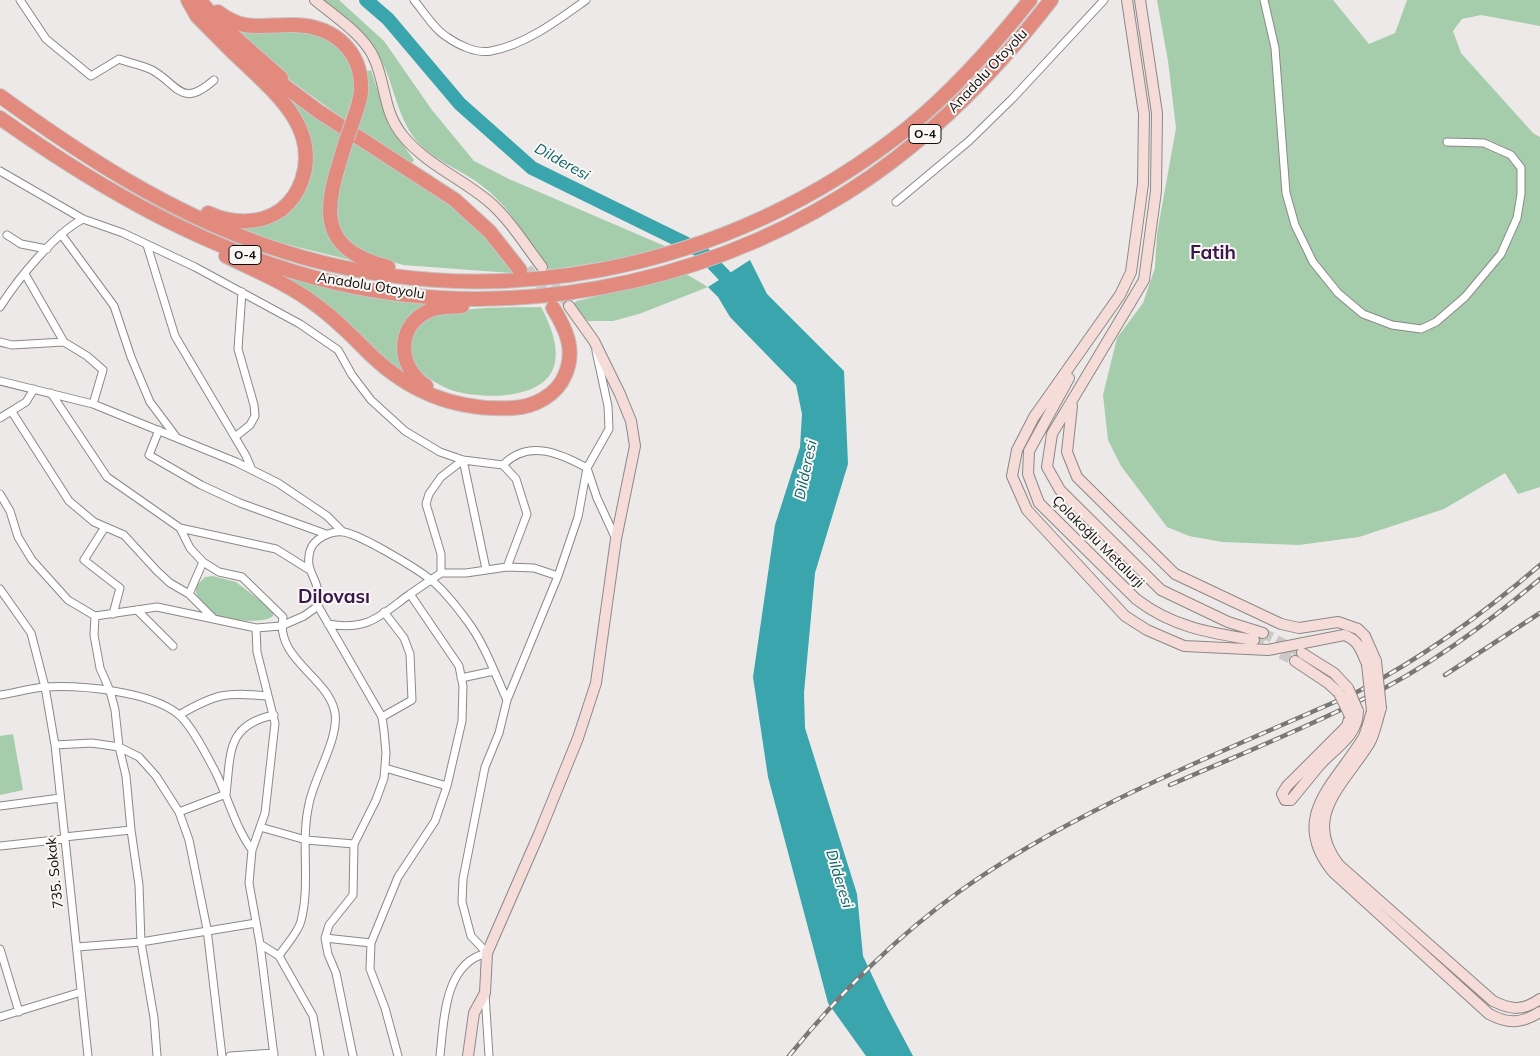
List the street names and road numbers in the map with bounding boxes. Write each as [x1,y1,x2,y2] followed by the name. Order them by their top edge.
[945,26,1031,116] street label: Anadolu Otoyolu
[909,125,941,144] road number: O-4
[229,246,261,264] road number: O-4
[316,269,426,303] street label: Anadolu Otoyolu
[1048,492,1148,592] street label: Çolakoğlu Metalurji
[43,837,67,909] street label: 735. Sokak

